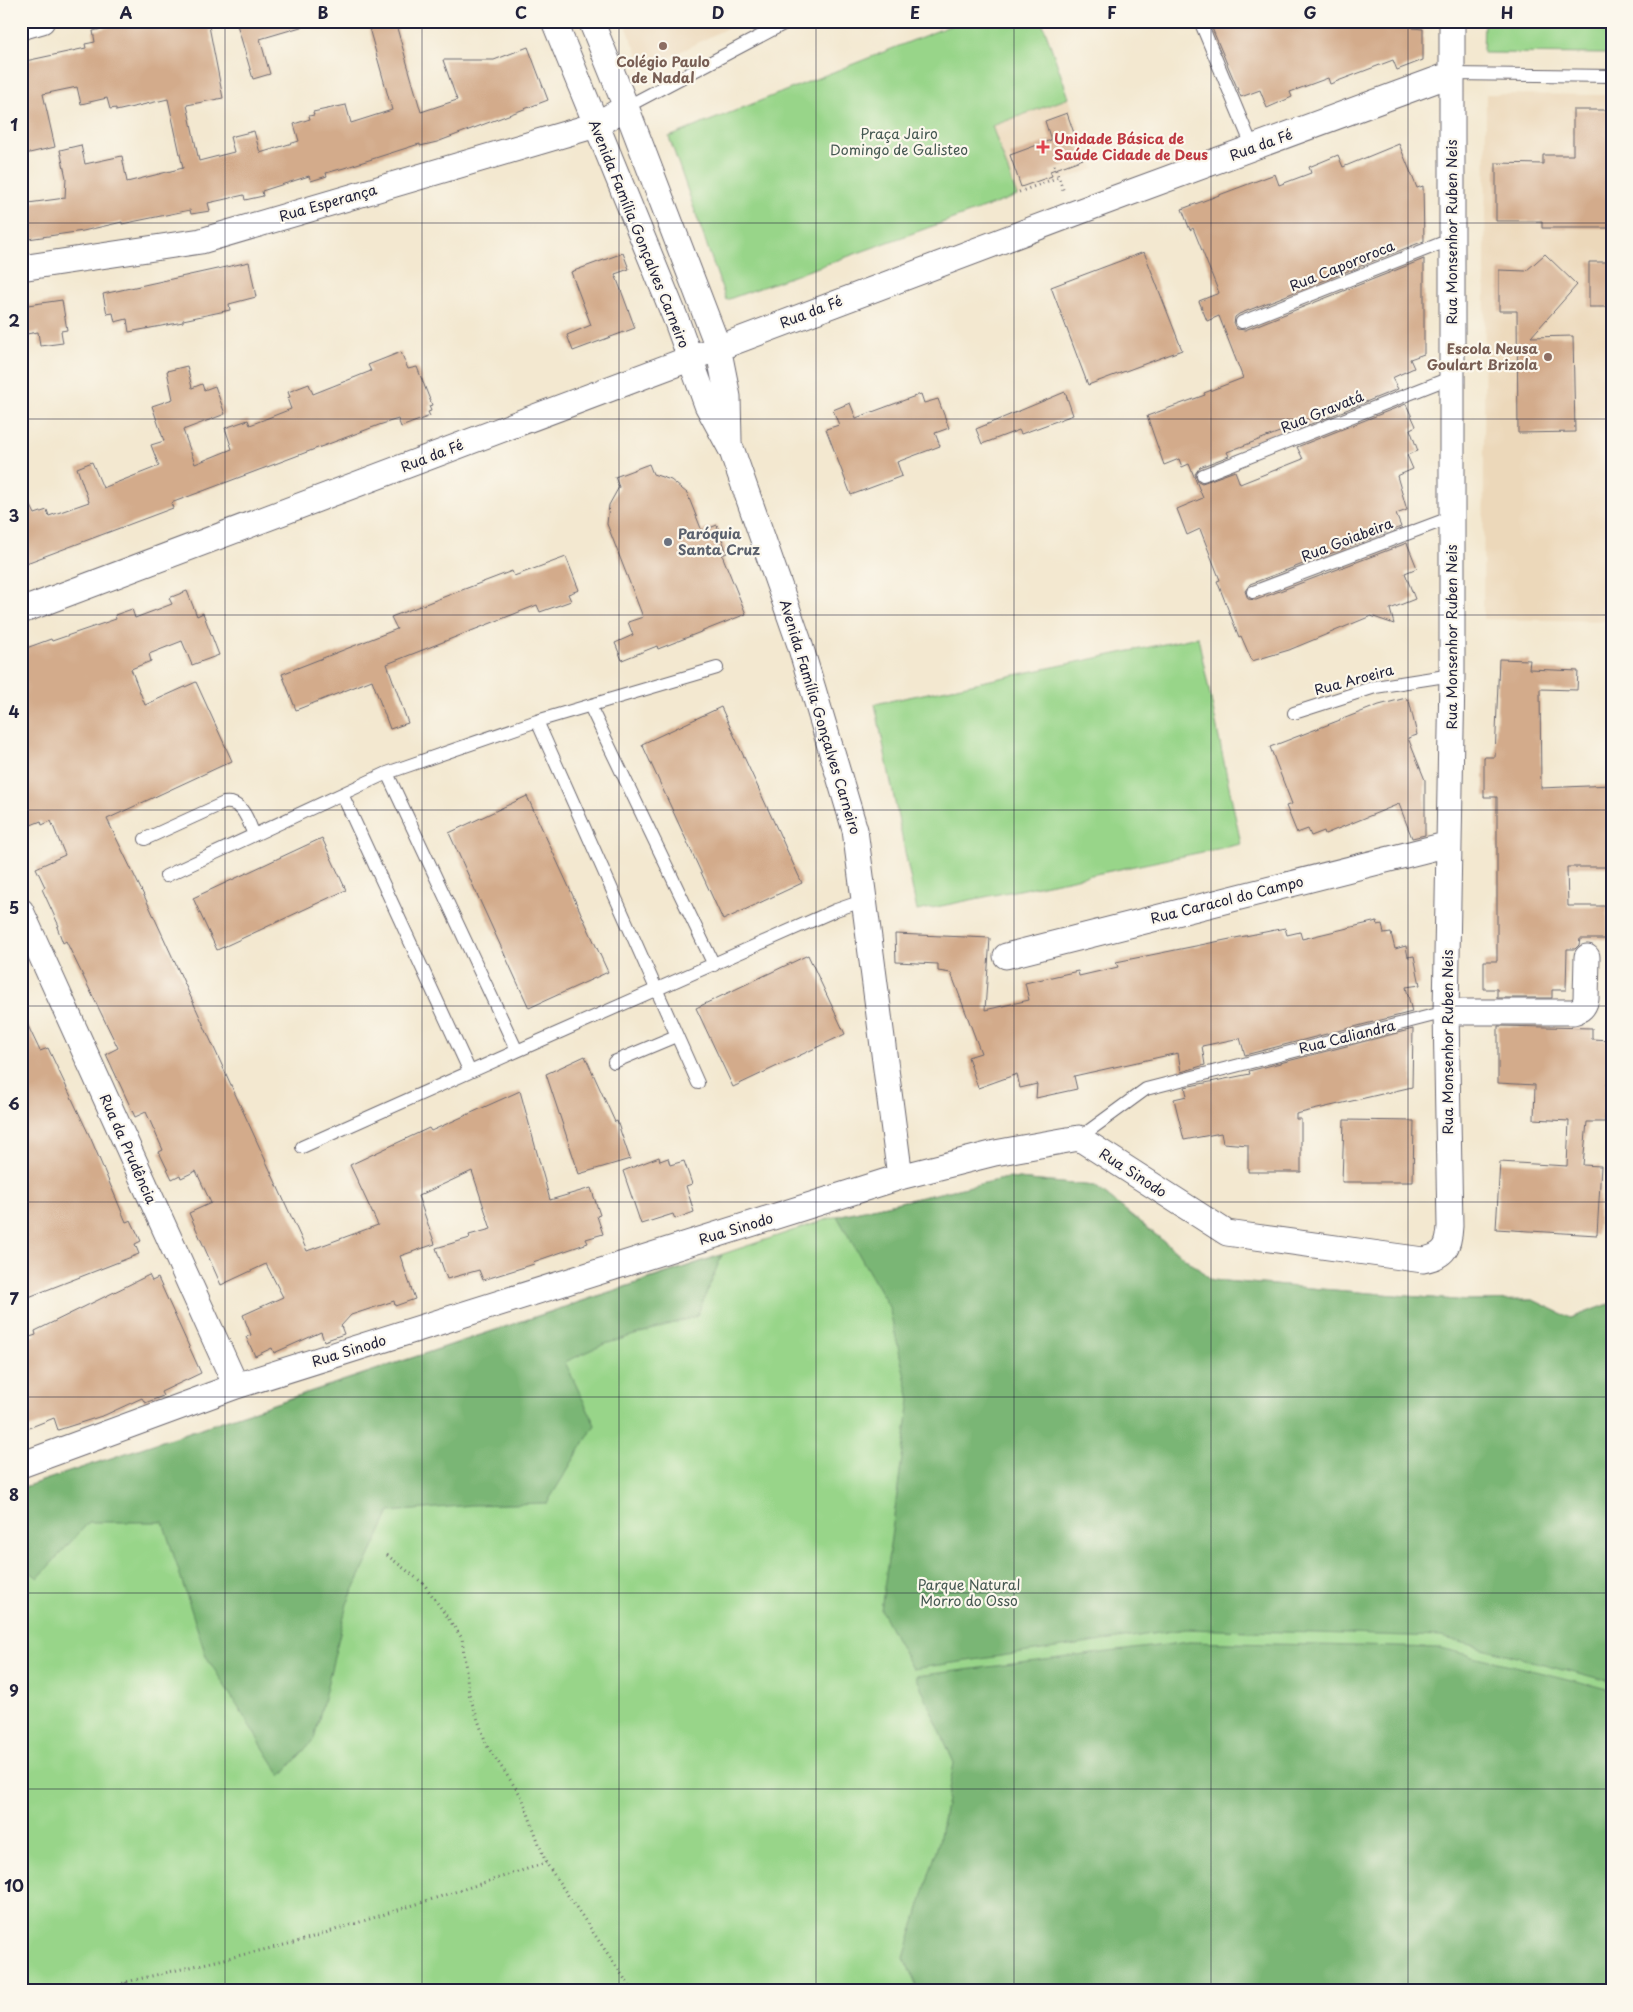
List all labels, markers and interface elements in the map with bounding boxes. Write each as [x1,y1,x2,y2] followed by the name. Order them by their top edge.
[120,0,133,24] text: A
[318,0,329,24] text: B
[515,0,527,24] text: C
[712,0,724,24] text: D
[910,0,920,24] text: E
[1107,0,1117,24] text: F
[1303,0,1317,24] text: G
[1501,0,1513,24] text: H
[657,40,669,52] marker: Colégio Paulo de Nadal
[616,51,710,88] place label: Colégio Paulo de Nadal
[10,112,18,136] text: 1
[584,116,695,351] street label: Avenida Família Gonçalves Carneiro
[830,123,968,160] park label: Praça Jairo Domingo de Galisteo
[1226,123,1295,166] street label: Rua da Fé
[1054,128,1208,165] place label: Unidade Básica de Saúde Cidade de Deus
[1441,139,1462,325] street label: Rua Monsenhor Ruben Neis
[1036,140,1050,154] marker: Unidade Básica de Saúde Cidade de Deus
[276,179,379,227] street label: Rua Esperança
[1286,235,1398,296] street label: Rua Capororoca
[776,290,845,333] street label: Rua da Fé
[8,308,20,332] text: 2
[1427,338,1539,375] place label: Escola Neusa Goulart Brizola
[1542,351,1554,363] marker: Escola Neusa Goulart Brizola
[1277,385,1367,438] street label: Rua Gravatá
[397,434,466,477] street label: Rua da Fé
[9,503,19,527] text: 3
[1298,512,1396,567] street label: Rua Goiabeira
[678,523,760,560] place label: Paróquia Santa Cruz
[662,536,674,548] marker: Paróquia Santa Cruz
[1441,544,1462,730] street label: Rua Monsenhor Ruben Neis
[775,597,866,837] street label: Avenida Família Gonçalves Carneiro
[1312,659,1396,700] street label: Rua Aroeira
[9,699,20,723] text: 4
[1148,870,1306,929] street label: Rua Caracol do Campo
[9,895,19,919] text: 5
[1437,949,1458,1135] street label: Rua Monsenhor Ruben Neis
[1296,1014,1398,1059] street label: Rua Caliandra
[95,1090,162,1208] street label: Rua da Prudência
[8,1091,20,1115] text: 6
[1095,1143,1171,1202] street label: Rua Sinodo
[696,1207,776,1250] street label: Rua Sinodo
[9,1286,19,1310] text: 7
[309,1329,389,1372] street label: Rua Sinodo
[9,1482,19,1506] text: 8
[918,1574,1020,1611] park label: Parque Natural Morro do Osso
[9,1678,19,1702] text: 9
[4,1873,24,1897] text: 10

